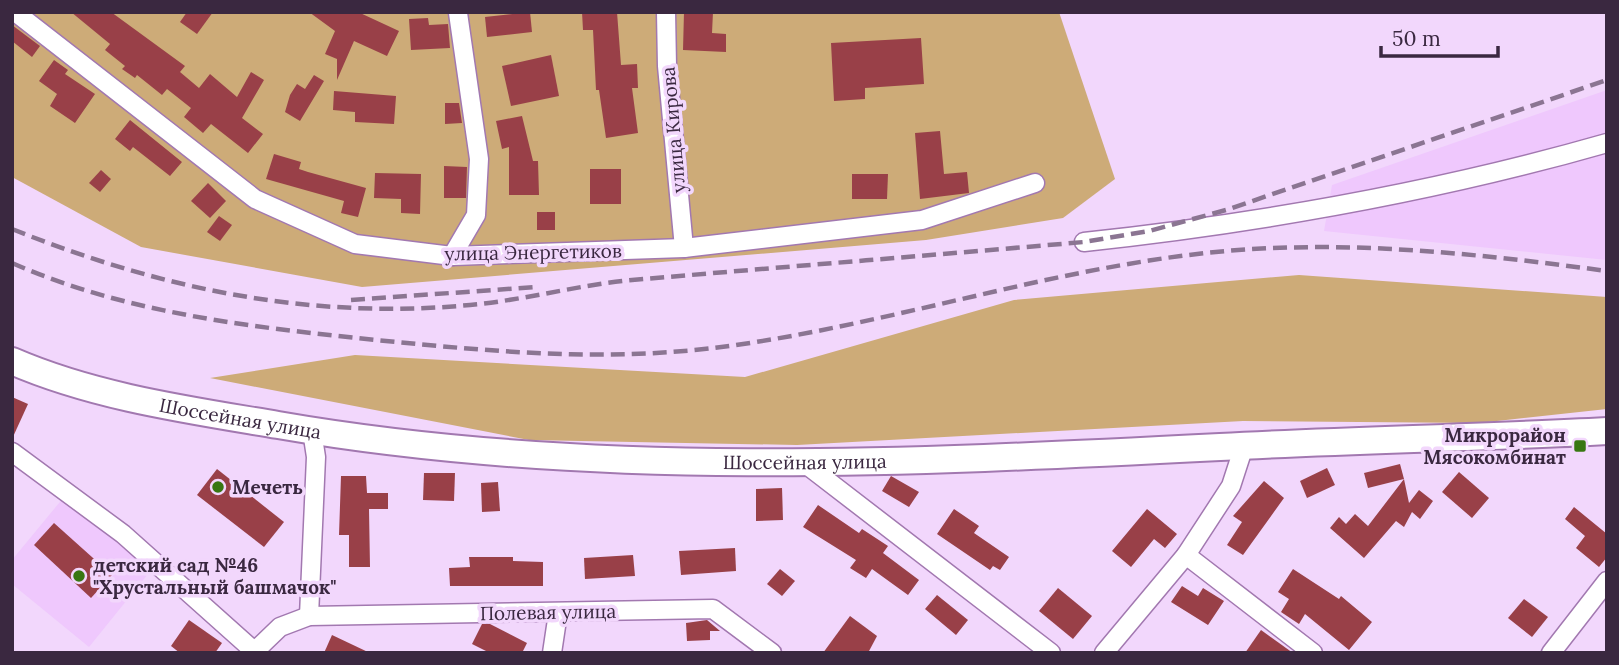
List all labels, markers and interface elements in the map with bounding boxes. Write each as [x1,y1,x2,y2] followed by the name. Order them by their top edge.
[1381,14,1498,58] scale bar
[1392,25,1441,52] text: 50 m
[656,66,690,194] street label: улица Кирова
[444,238,622,266] street label: улица Энергетиков
[157,393,323,444] street label: Шоссейная улица
[1423,423,1566,469] place label: Микрорайон Мясокомбинат
[1572,438,1588,454] marker: Микрорайон Мясокомбинат
[723,449,887,474] street label: Шоссейная улица
[232,475,303,499] place label: Мечеть
[210,479,226,495] marker: Мечеть
[93,553,336,599] place label: детский сад №46 "Хрустальный башмачок"
[71,568,87,584] marker: детский сад №46 "Хрустальный башмачок"
[480,599,617,625] street label: Полевая улица

